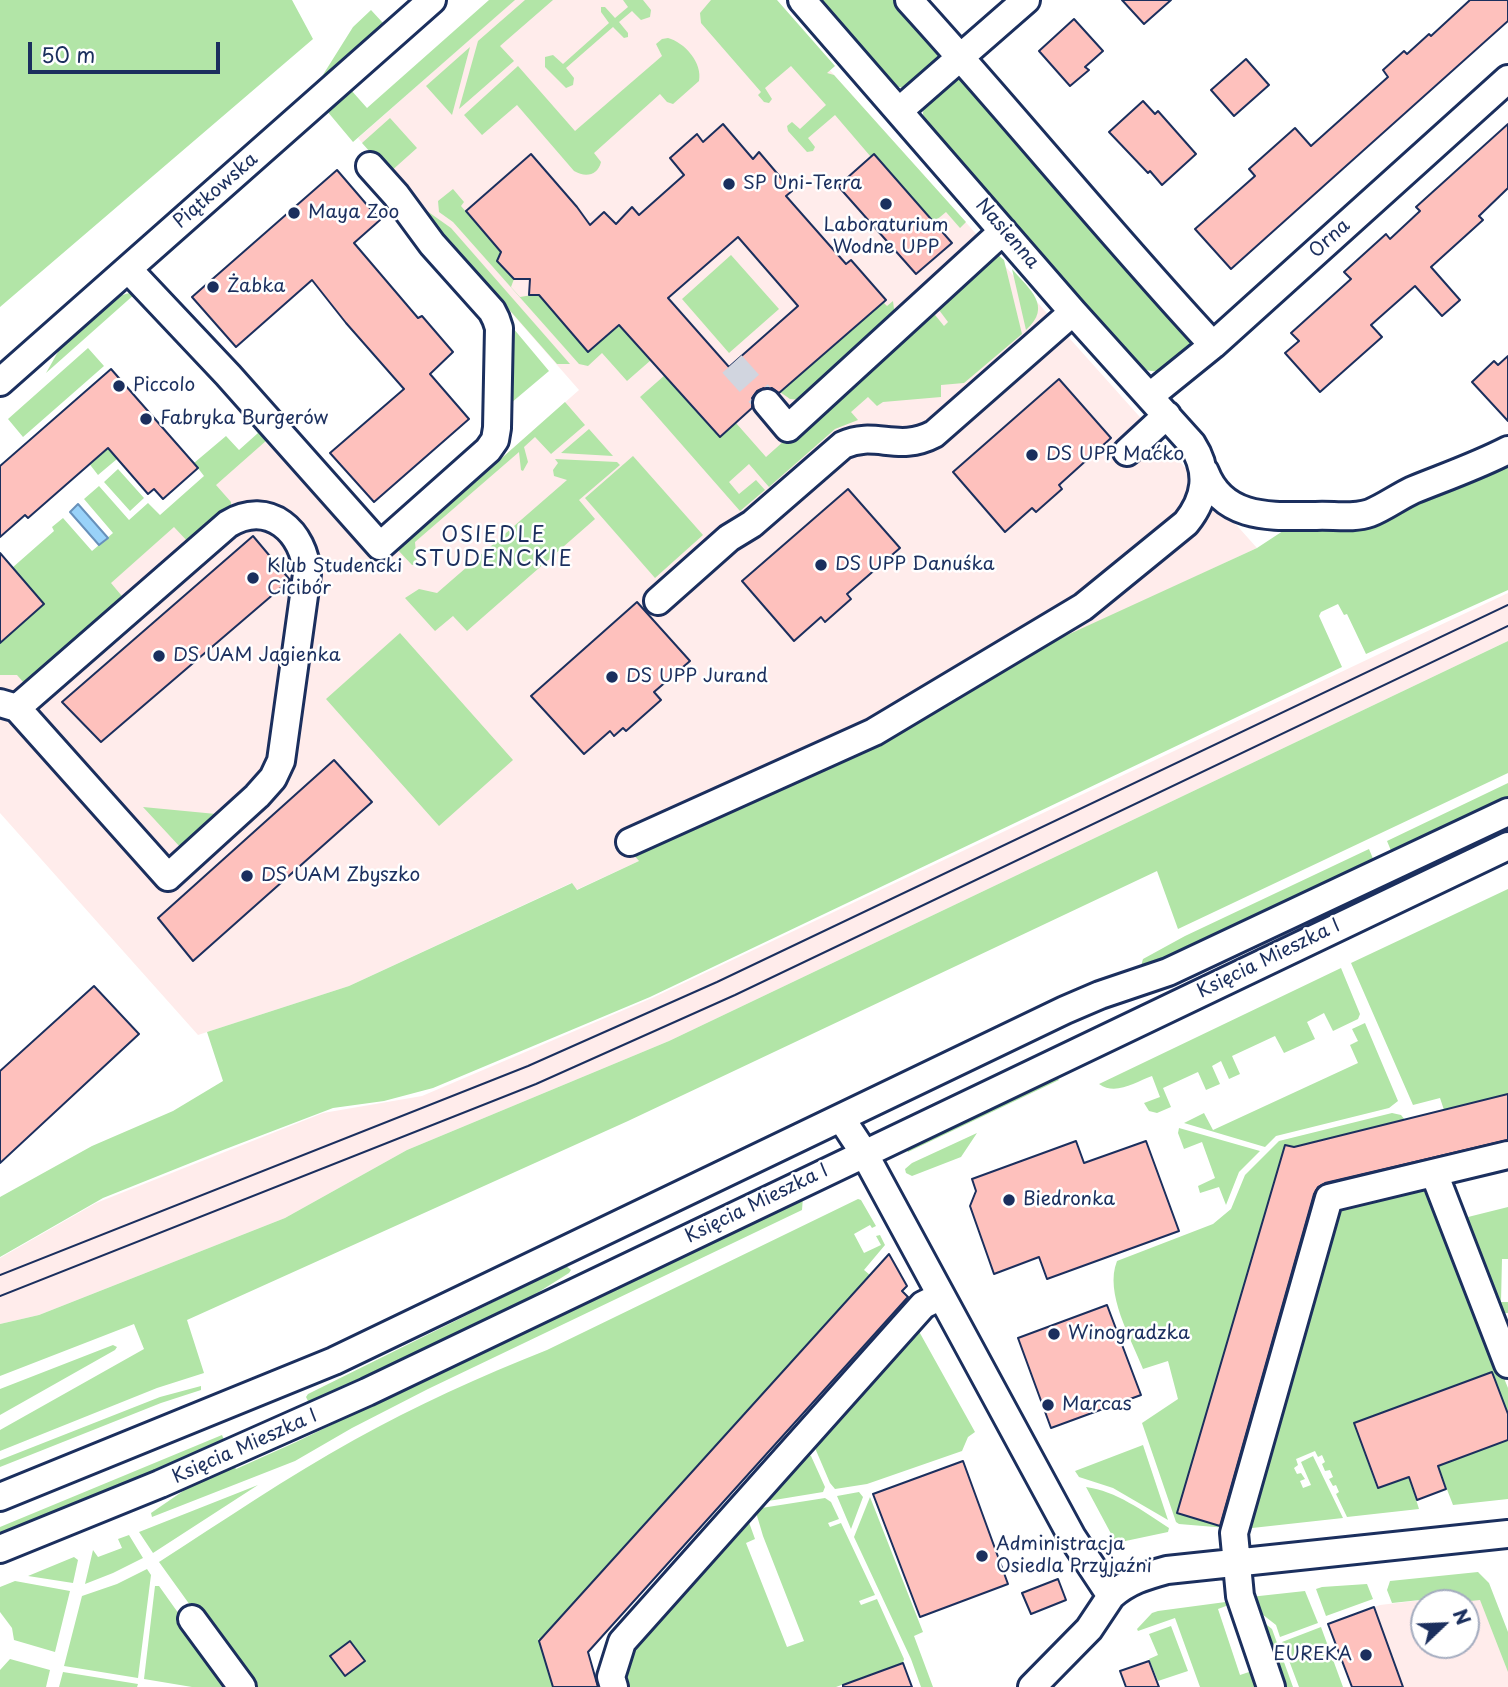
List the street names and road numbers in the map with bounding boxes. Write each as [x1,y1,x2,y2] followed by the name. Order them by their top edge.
[169,148,263,234] street label: Piątkowska
[970,194,1044,274] street label: Nasienna
[1305,215,1355,263] street label: Orna
[1194,914,1344,1004] street label: Księcia Mieszka I
[682,1159,832,1249] street label: Księcia Mieszka I
[169,1405,321,1489] street label: Księcia Mieszka I

